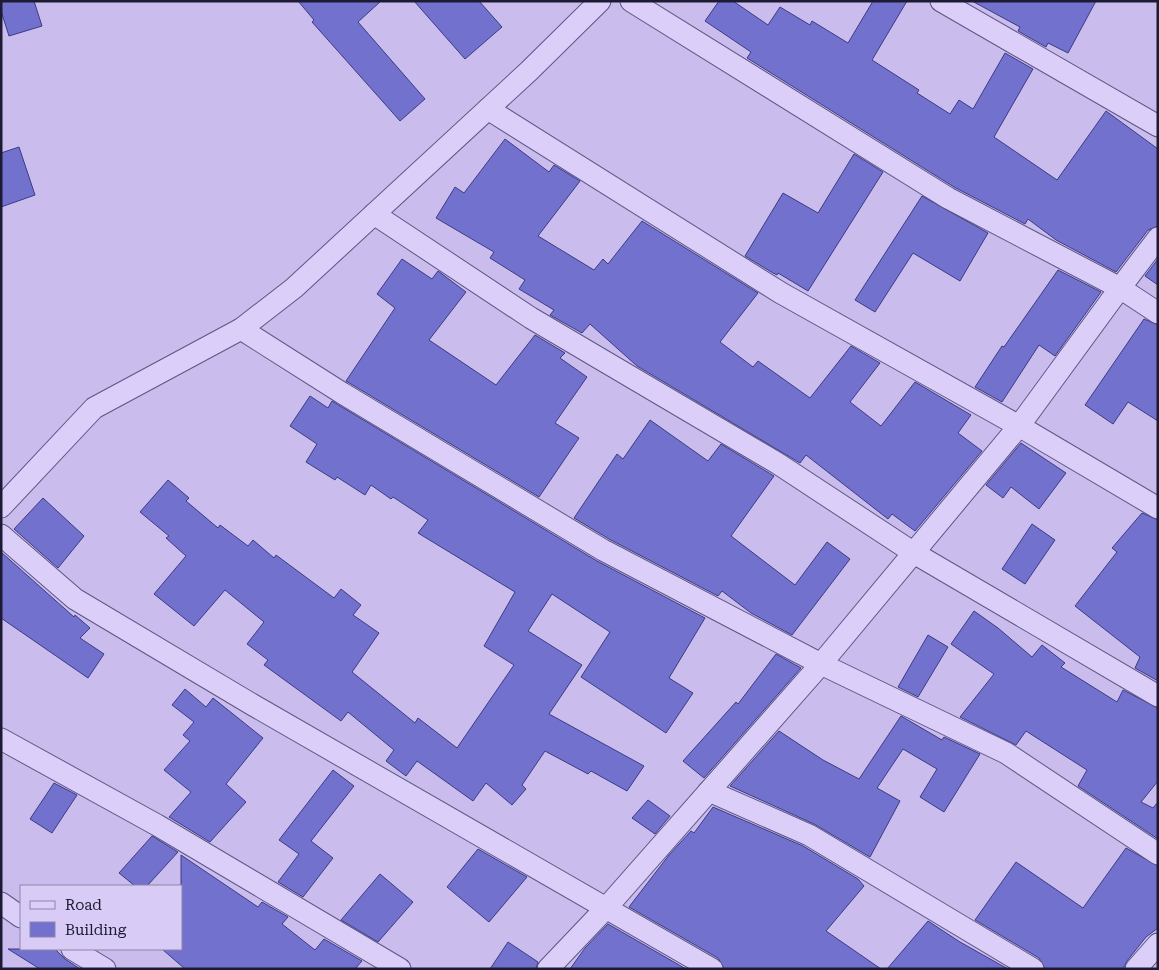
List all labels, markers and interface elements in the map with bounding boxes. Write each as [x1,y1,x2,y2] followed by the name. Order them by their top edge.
[20,885,182,950] legend
[65,896,102,914] text: Road
[65,921,127,939] text: Building

